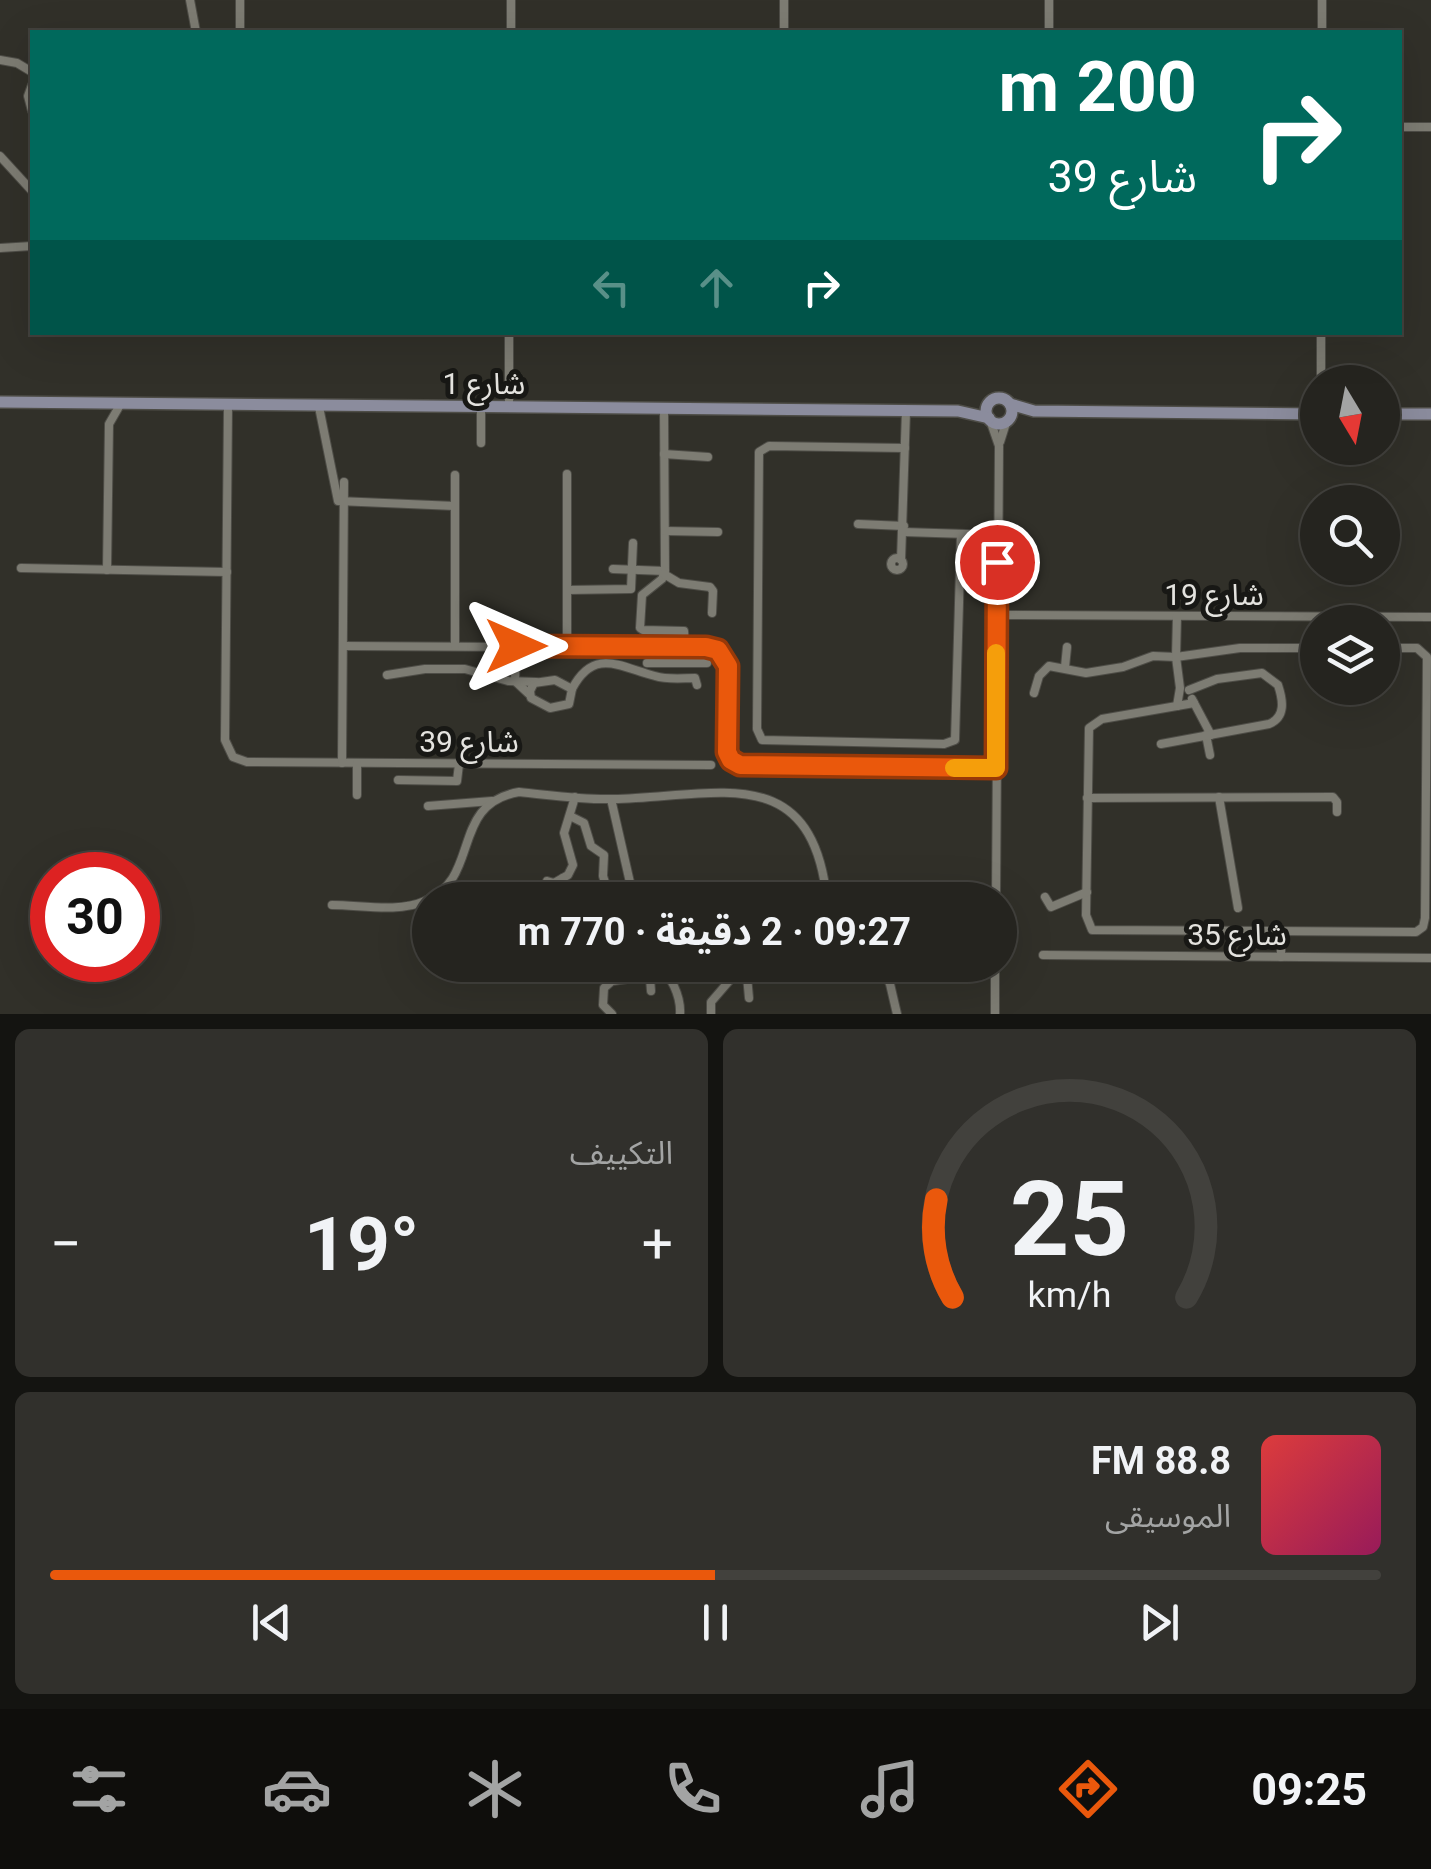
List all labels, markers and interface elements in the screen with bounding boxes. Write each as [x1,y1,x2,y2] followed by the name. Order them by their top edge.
[998,46,1197,128] text: 200 m
[1232,70,1362,200] icon: right
[1048,150,1197,203] text: شارع 39
[584,260,639,315] icon: left
[689,260,744,315] icon: ahead
[794,260,849,315] icon: right
[1300,365,1400,465] north arrow
[1300,365,1400,705] map controls
[443,366,525,406] street label: شارع 1
[1300,485,1400,585] button: search
[955,520,1040,605] pin
[970,535,1025,590] icon: arrive
[1164,577,1264,617] street label: شارع 19
[464,594,568,698] position arrow
[1300,605,1400,705] button: layers
[419,724,519,764] street label: شارع 39
[30,852,160,982] speed limit sign: 30
[518,910,911,954] text: 09:27 · 2 دقيقة · 770 m
[1187,917,1287,957] street label: شارع 35
[570,1134,673,1172] text: التكييف
[1010,1159,1129,1280] text: 25
[304,1200,419,1288] text: 19°
[50,1212,81,1276] text: −
[642,1212,673,1276] text: +
[1028,1274,1111,1316] text: km/h
[1091,1439,1231,1483] text: 88.8 FM
[1105,1497,1231,1535] text: الموسيقى
[244,1595,299,1650] icon: previous
[688,1595,743,1650] icon: pause
[1132,1595,1187,1650] icon: next
[64,1754,134,1824] icon: filters
[262,1754,332,1824] icon: car
[460,1754,530,1824] icon: climate
[658,1754,728,1824] icon: phone
[855,1754,925,1824] icon: music
[1053,1754,1123,1824] icon: directions
[1251,1763,1367,1816] text: 09:25

